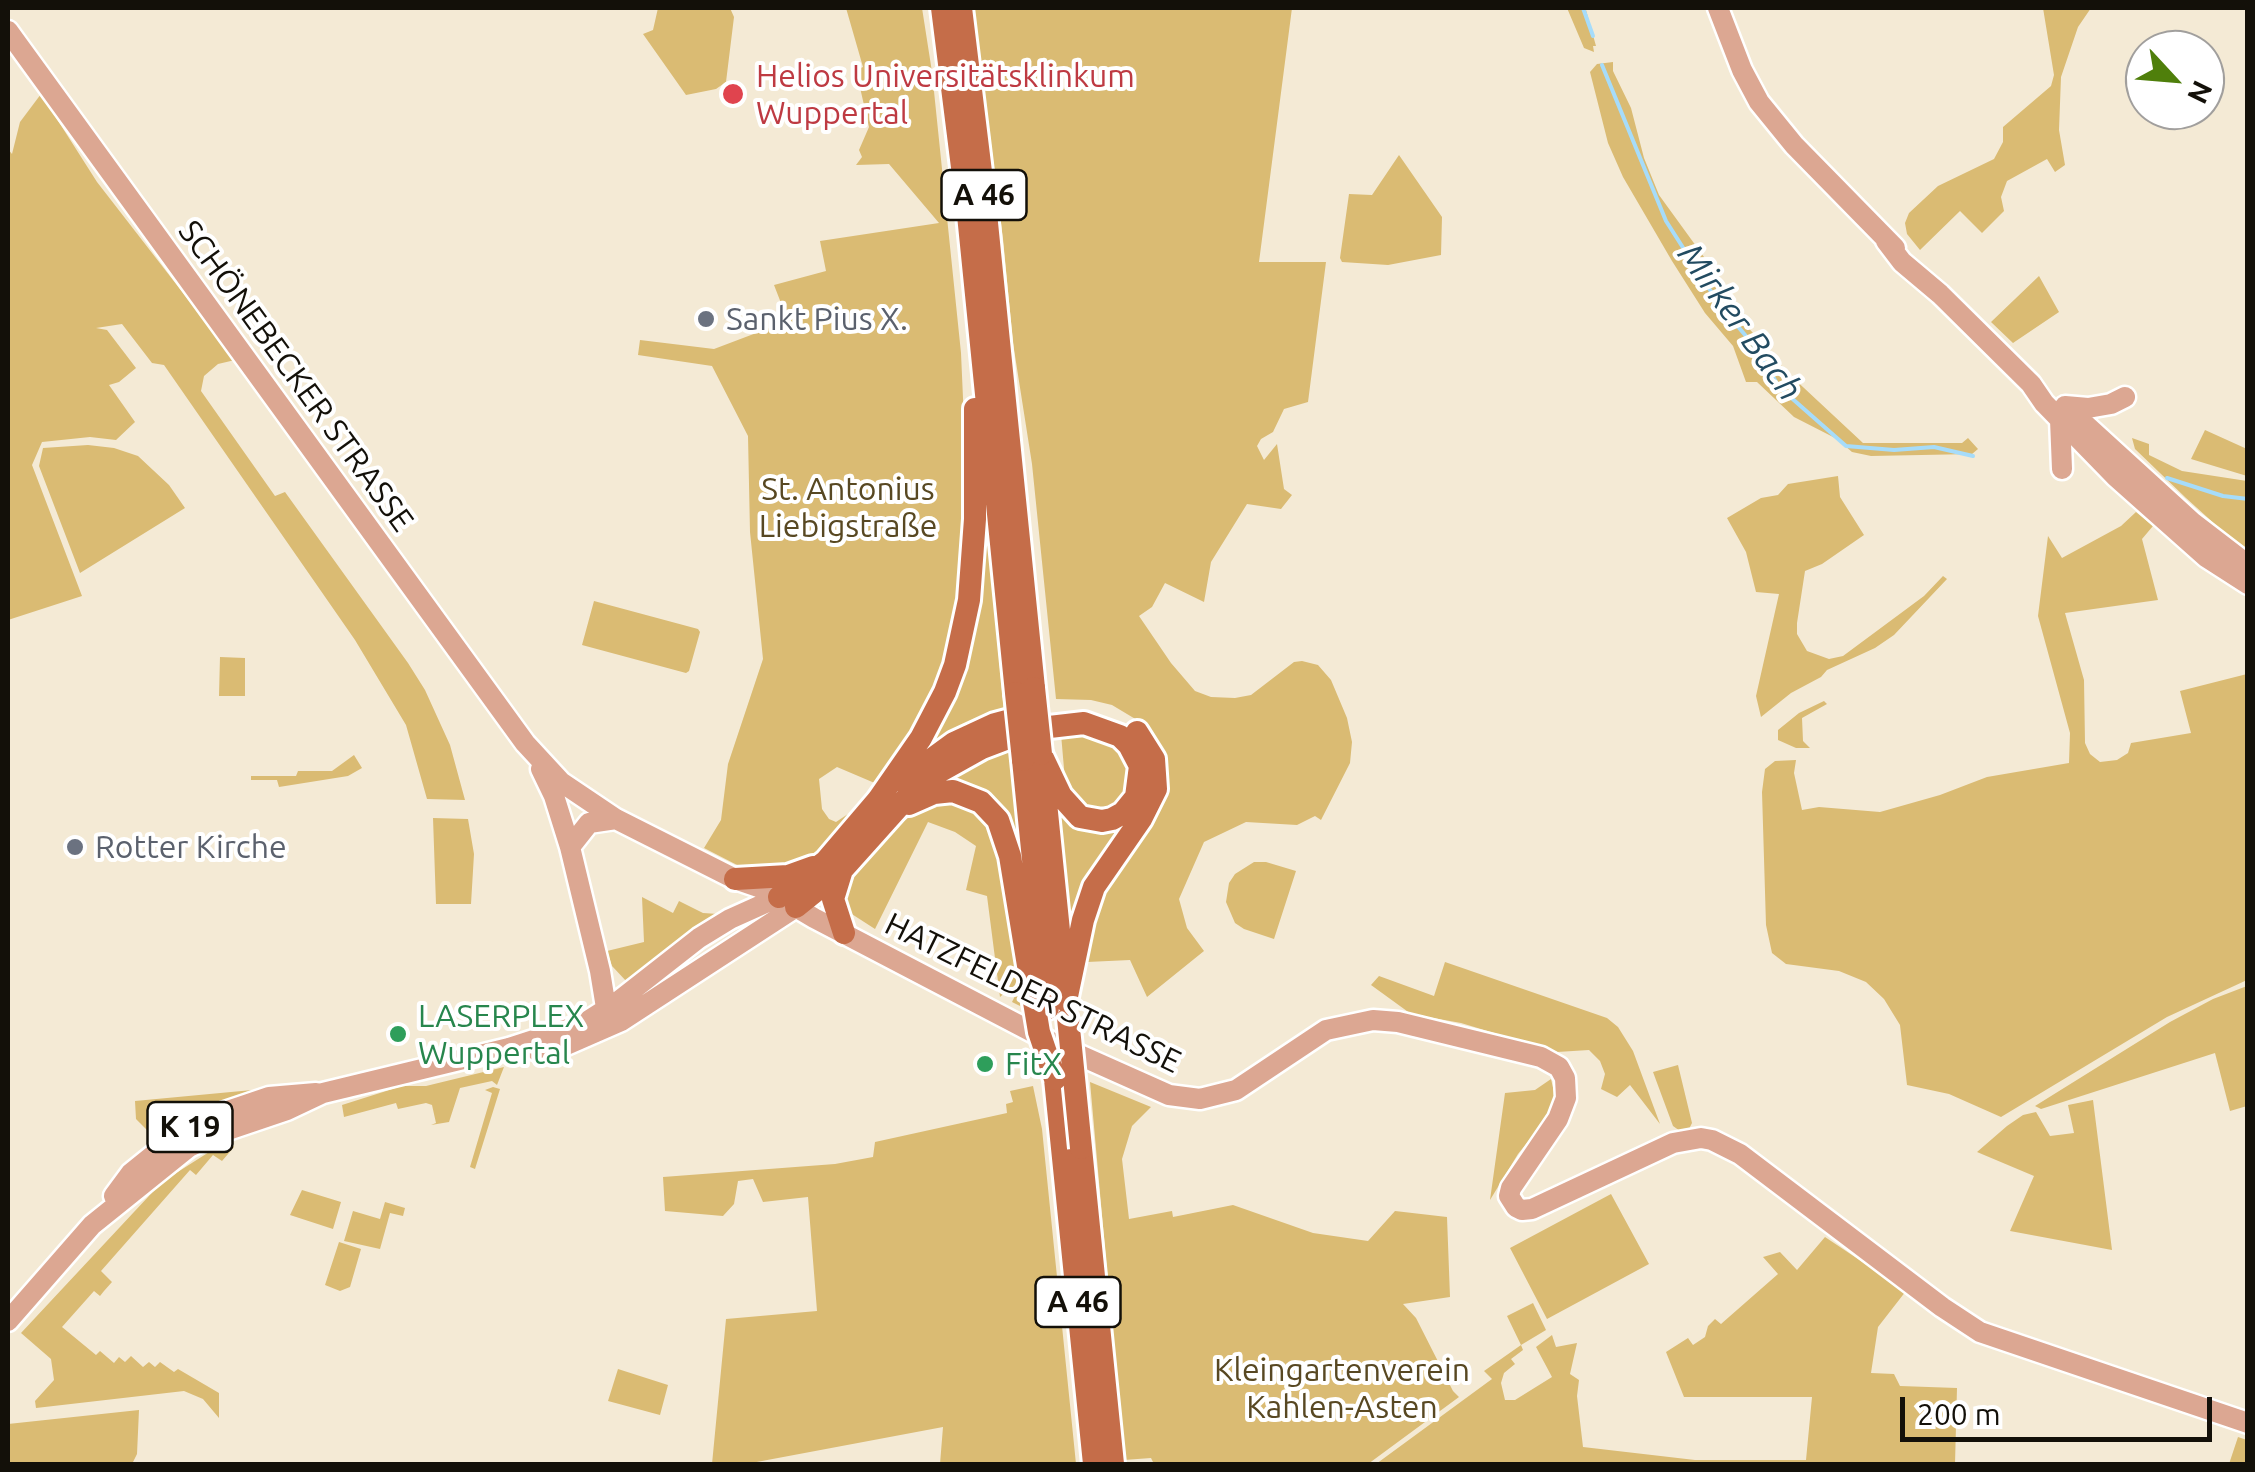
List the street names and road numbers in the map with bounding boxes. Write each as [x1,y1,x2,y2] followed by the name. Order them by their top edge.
[942,170,1026,220] road number: A 46
[170,213,422,539] street label: SCHÖNEBECKER STRASSE
[879,905,1187,1081] street label: HATZFELDER STRASSE
[148,1102,232,1152] road number: K 19
[1036,1277,1120,1327] road number: A 46

